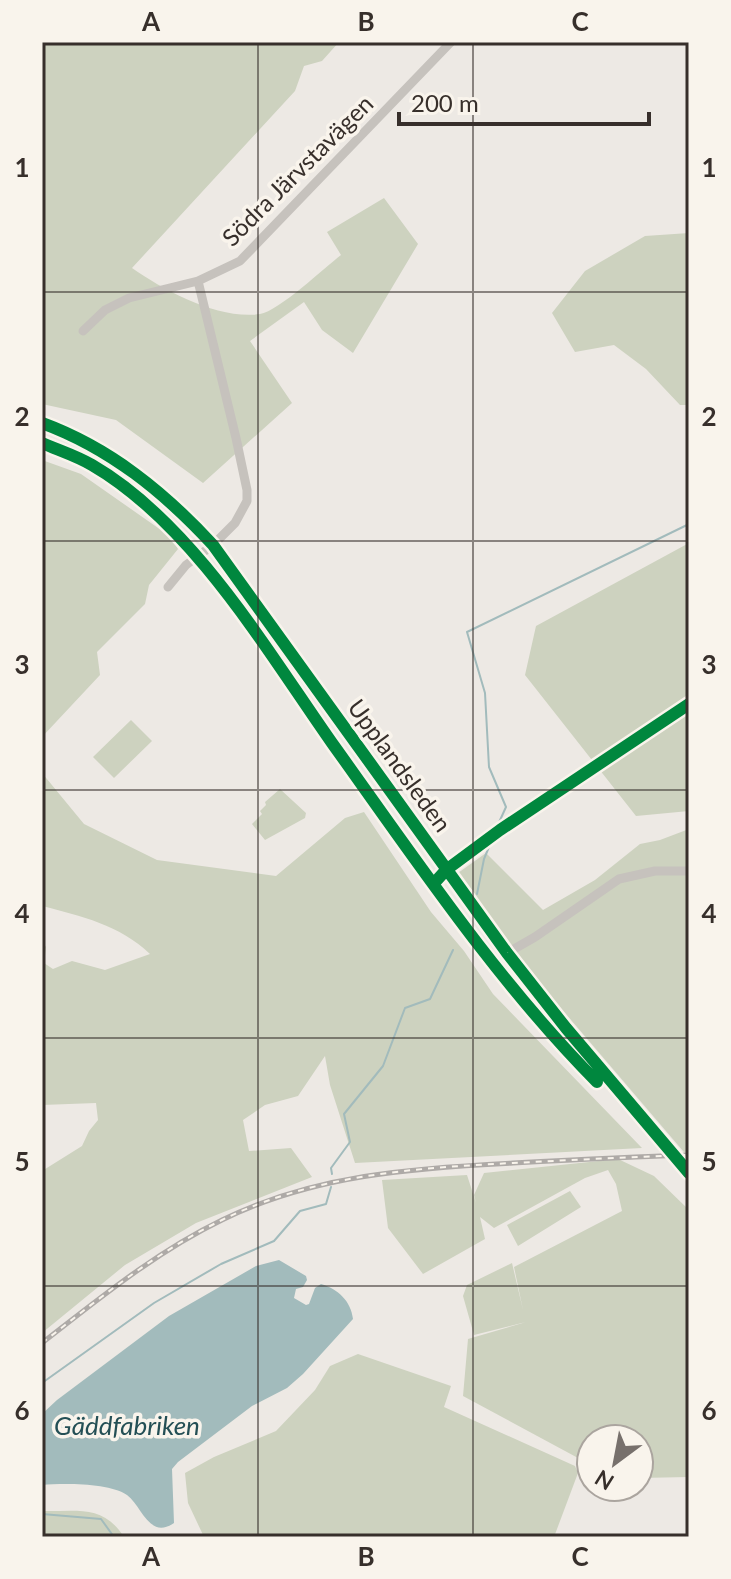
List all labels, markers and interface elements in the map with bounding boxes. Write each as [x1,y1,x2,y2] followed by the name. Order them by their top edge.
[141,5,161,37] text: A
[357,5,375,37] text: B
[571,5,589,37] text: C
[399,76,649,126] scale bar
[215,88,378,251] street label: Södra Järvstavägen
[411,88,479,117] text: 200 m
[14,151,30,183] text: 1
[701,151,717,183] text: 1
[14,400,30,432] text: 2
[701,400,717,432] text: 2
[14,648,30,680] text: 3
[701,648,717,680] text: 3
[342,693,458,837] street label: Upplandsleden
[14,897,30,929] text: 4
[701,897,717,929] text: 4
[14,1145,30,1177] text: 5
[701,1145,717,1177] text: 5
[14,1394,30,1426] text: 6
[701,1394,717,1426] text: 6
[54,1409,200,1441] water label: Gäddfabriken
[575,1423,655,1503] north arrow
[590,1464,618,1496] text: N
[141,1540,161,1572] text: A
[357,1540,375,1572] text: B
[571,1540,589,1572] text: C

